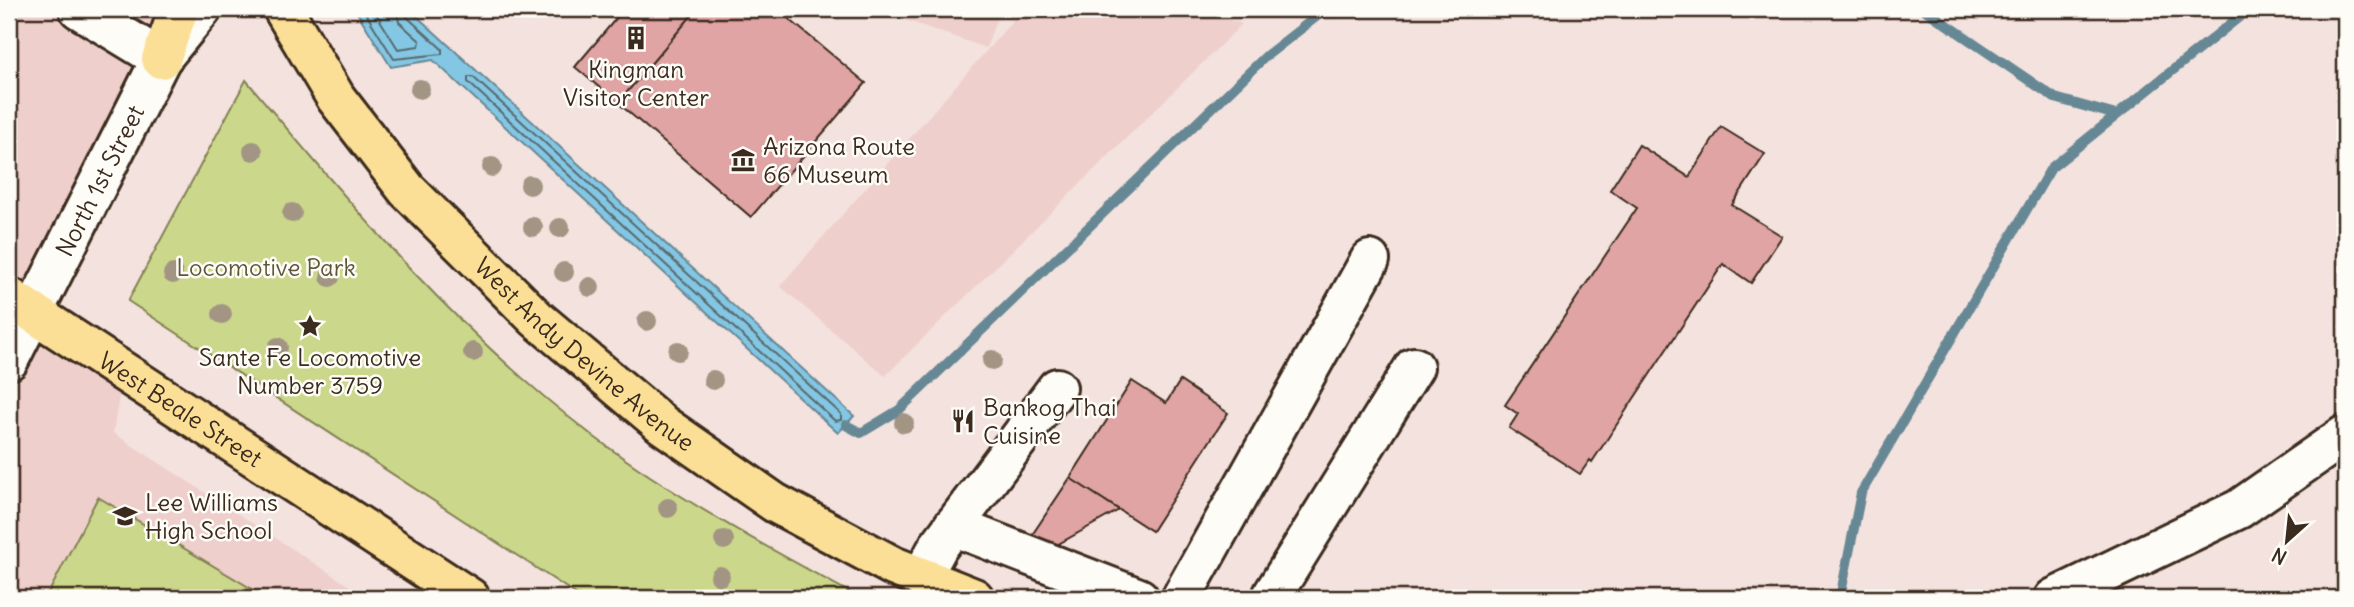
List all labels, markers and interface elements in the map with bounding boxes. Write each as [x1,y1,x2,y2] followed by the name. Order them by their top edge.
[622,24,650,52] building icon: Kingman Visitor Center
[563,54,709,112] place label: Kingman Visitor Center
[49,100,150,261] street label: North 1st Street
[763,131,915,189] place label: Arizona Route 66 Museum
[729,146,757,174] museum icon: Arizona Route 66 Museum
[468,251,700,457] street label: West Andy Devine Avenue
[176,252,356,282] park label: Locomotive Park
[296,312,324,340] place icon: Sante Fe Locomotive Number 3759
[199,342,421,400] place label: Sante Fe Locomotive Number 3759
[93,345,268,473] street label: West Beale Street
[983,392,1116,450] place label: Bankog Thai Cuisine
[949,407,977,435] restaurant icon: Bankog Thai Cuisine
[145,487,278,545] place label: Lee Williams High School
[111,502,139,530] school or university icon: Lee Williams High School
[2252,505,2322,576] north arrow
[2268,542,2291,570] text: N

